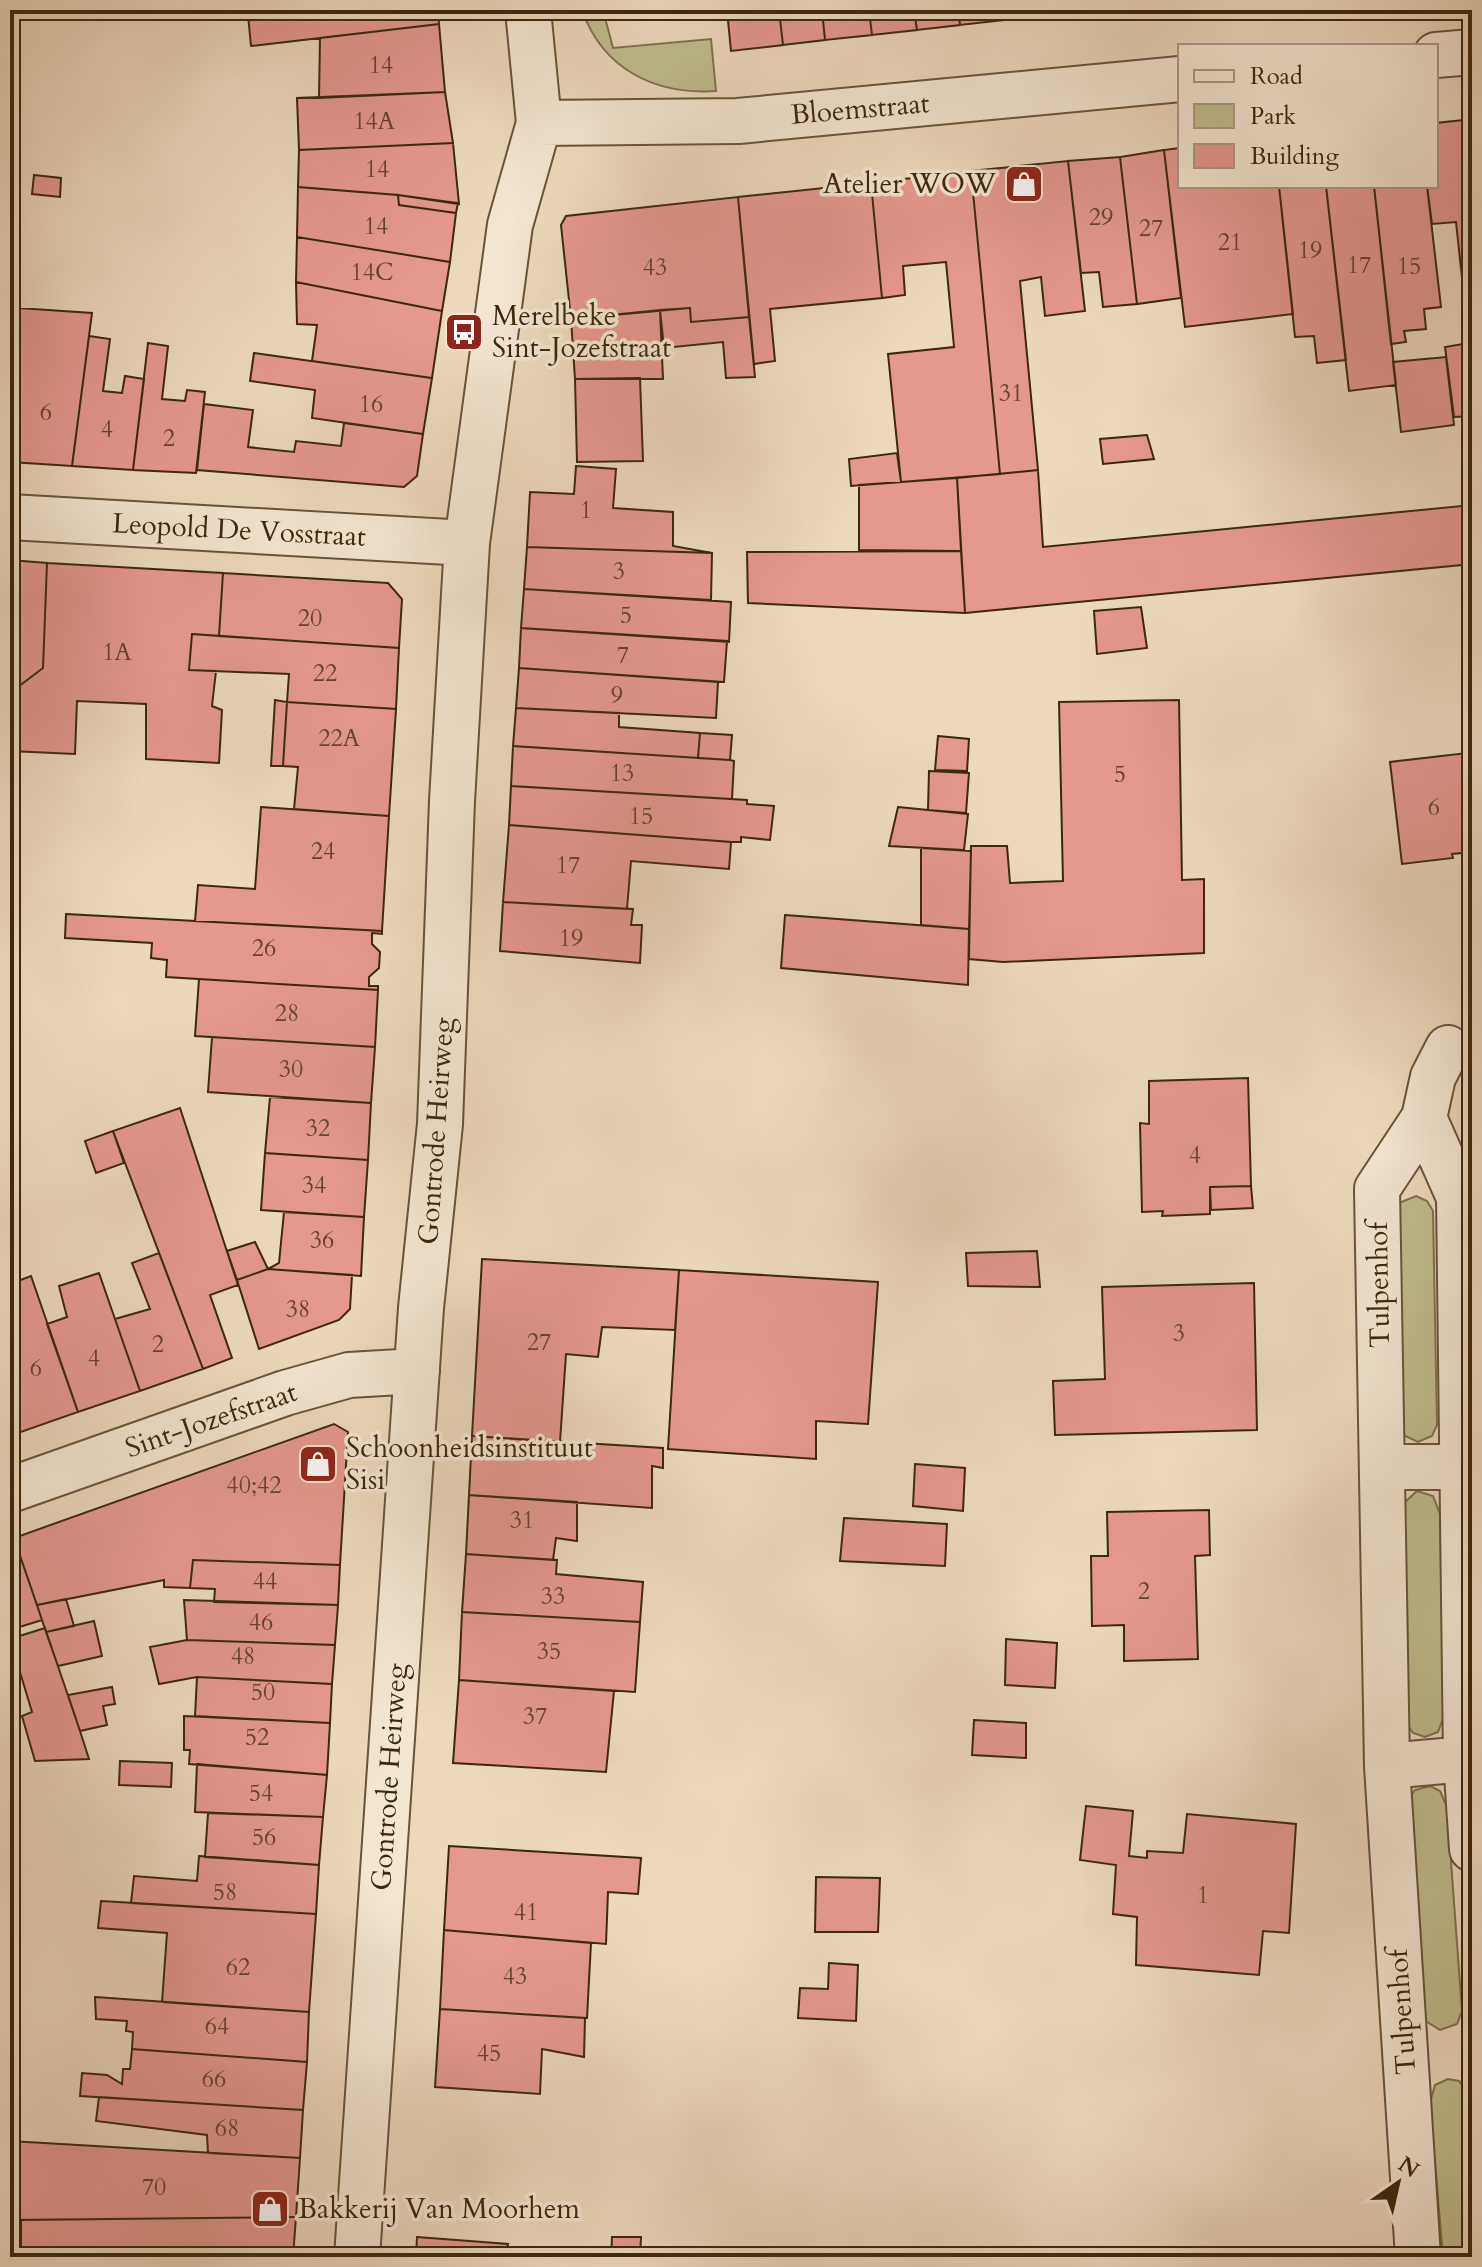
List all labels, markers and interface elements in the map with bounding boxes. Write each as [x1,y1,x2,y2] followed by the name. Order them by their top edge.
[1178,44,1438,188] legend
[369,49,393,82] house number: 14
[1250,60,1303,93] text: Road
[789,84,931,134] street label: Bloemstraat
[1250,100,1296,133] text: Park
[353,105,396,138] house number: 14A
[1250,140,1340,173] text: Building
[365,153,389,186] house number: 14
[1003,163,1045,205] shop icon: Atelier WOW
[823,165,996,203] place label: Atelier WOW
[1089,201,1113,234] house number: 29
[364,210,388,243] house number: 14
[1139,212,1163,245] house number: 27
[1218,226,1242,259] house number: 21
[1298,234,1322,267] house number: 19
[1347,249,1371,282] house number: 17
[1397,250,1421,283] house number: 15
[643,251,667,284] house number: 43
[351,256,393,289] house number: 14C
[492,297,671,367] place label: Merelbeke Sint-Jozefstraat
[443,311,485,353] bus stop icon: Merelbeke Sint-Jozefstraat
[999,377,1023,410] house number: 31
[359,388,383,421] house number: 16
[40,396,52,429] house number: 6
[101,413,113,446] house number: 4
[163,422,175,455] house number: 2
[580,494,592,527] house number: 1
[111,504,367,556] street label: Leopold De Vosstraat
[613,555,625,588] house number: 3
[620,599,632,632] house number: 5
[298,602,322,635] house number: 20
[102,636,133,669] house number: 1A
[617,639,629,672] house number: 7
[313,657,337,690] house number: 22
[611,679,623,712] house number: 9
[318,722,361,755] house number: 22A
[610,757,634,790] house number: 13
[1114,758,1126,791] house number: 5
[1428,791,1440,824] house number: 6
[629,800,653,833] house number: 15
[311,835,335,868] house number: 24
[556,849,580,882] house number: 17
[559,922,583,955] house number: 19
[252,932,276,965] house number: 26
[275,997,299,1030] house number: 28
[409,1016,463,1246] street label: Gontrode Heirweg
[279,1053,303,1086] house number: 30
[306,1112,330,1145] house number: 32
[1189,1139,1201,1172] house number: 4
[302,1169,326,1202] house number: 34
[1359,1217,1399,1348] street label: Tulpenhof
[310,1224,334,1257] house number: 36
[286,1293,310,1326] house number: 38
[1173,1317,1185,1350] house number: 3
[527,1326,551,1359] house number: 27
[152,1328,164,1361] house number: 2
[88,1342,100,1375] house number: 4
[30,1352,42,1385] house number: 6
[120,1373,302,1467] street label: Sint-Jozefstraat
[346,1429,593,1499] place label: Schoonheidsinstituut Sisi
[297,1443,339,1485] shop icon: Schoonheidsinstituut Sisi
[226,1469,282,1502] house number: 40;42
[510,1504,534,1537] house number: 31
[253,1565,277,1598] house number: 44
[1138,1575,1150,1608] house number: 2
[541,1580,565,1613] house number: 33
[249,1606,273,1639] house number: 46
[537,1635,561,1668] house number: 35
[231,1640,255,1673] house number: 48
[362,1662,416,1892] street label: Gontrode Heirweg
[251,1676,275,1709] house number: 50
[523,1700,547,1733] house number: 37
[245,1721,269,1754] house number: 52
[249,1777,273,1810] house number: 54
[252,1821,276,1854] house number: 56
[213,1876,237,1909] house number: 58
[1197,1879,1209,1912] house number: 1
[514,1896,538,1929] house number: 41
[1378,1944,1425,2076] street label: Tulpenhof
[226,1951,250,1984] house number: 62
[503,1960,527,1993] house number: 43
[205,2010,229,2043] house number: 64
[477,2037,501,2070] house number: 45
[202,2063,226,2096] house number: 66
[215,2112,239,2145] house number: 68
[1358,2143,1438,2223] north arrow
[1392,2149,1425,2185] text: N
[142,2171,166,2204] house number: 70
[249,2188,291,2230] shop icon: Bakkerij Van Moorhem
[298,2190,580,2228] place label: Bakkerij Van Moorhem

